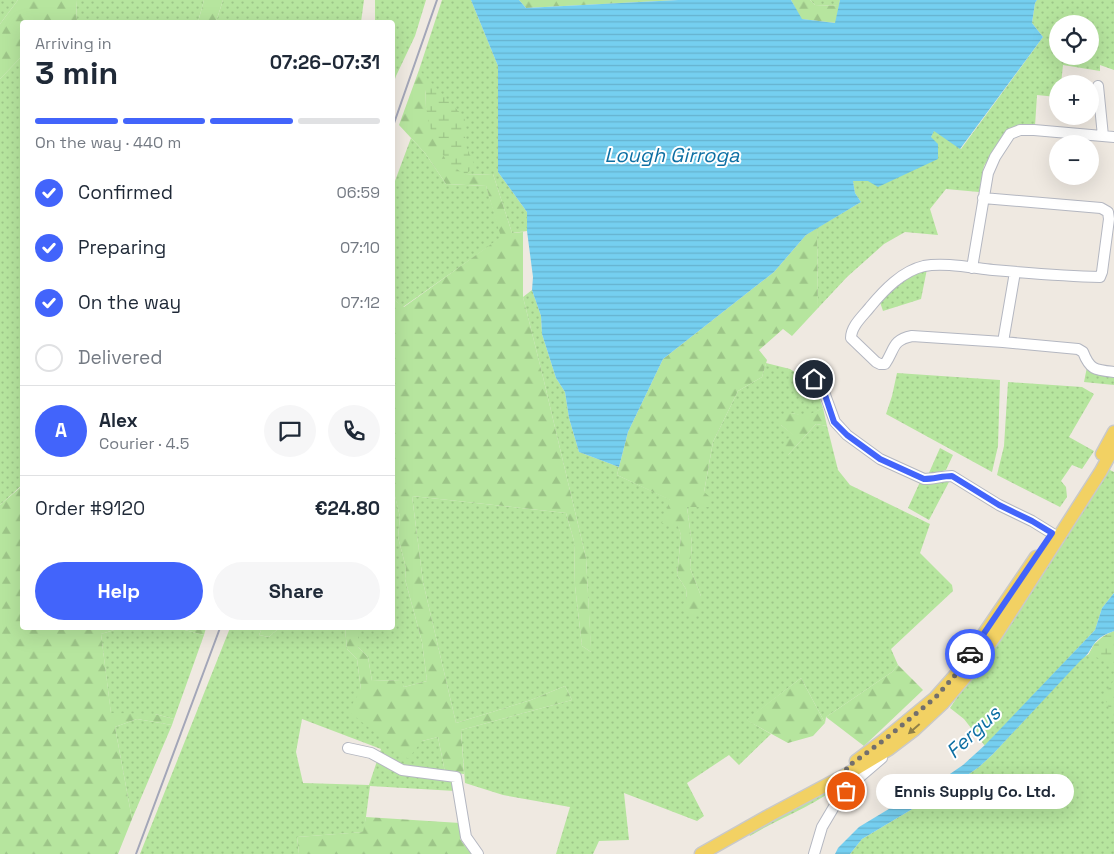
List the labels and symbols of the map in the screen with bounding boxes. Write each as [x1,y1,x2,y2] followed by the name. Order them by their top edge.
[604,142,740,168] water label: Lough Girroga
[793,358,835,400] pin
[945,629,995,679] courier
[940,699,1007,764] water label: Fergus
[908,723,921,734] one-way arrow
[825,770,867,812] pin
[876,774,1074,808] callout: Ennis Supply Co. Ltd.

